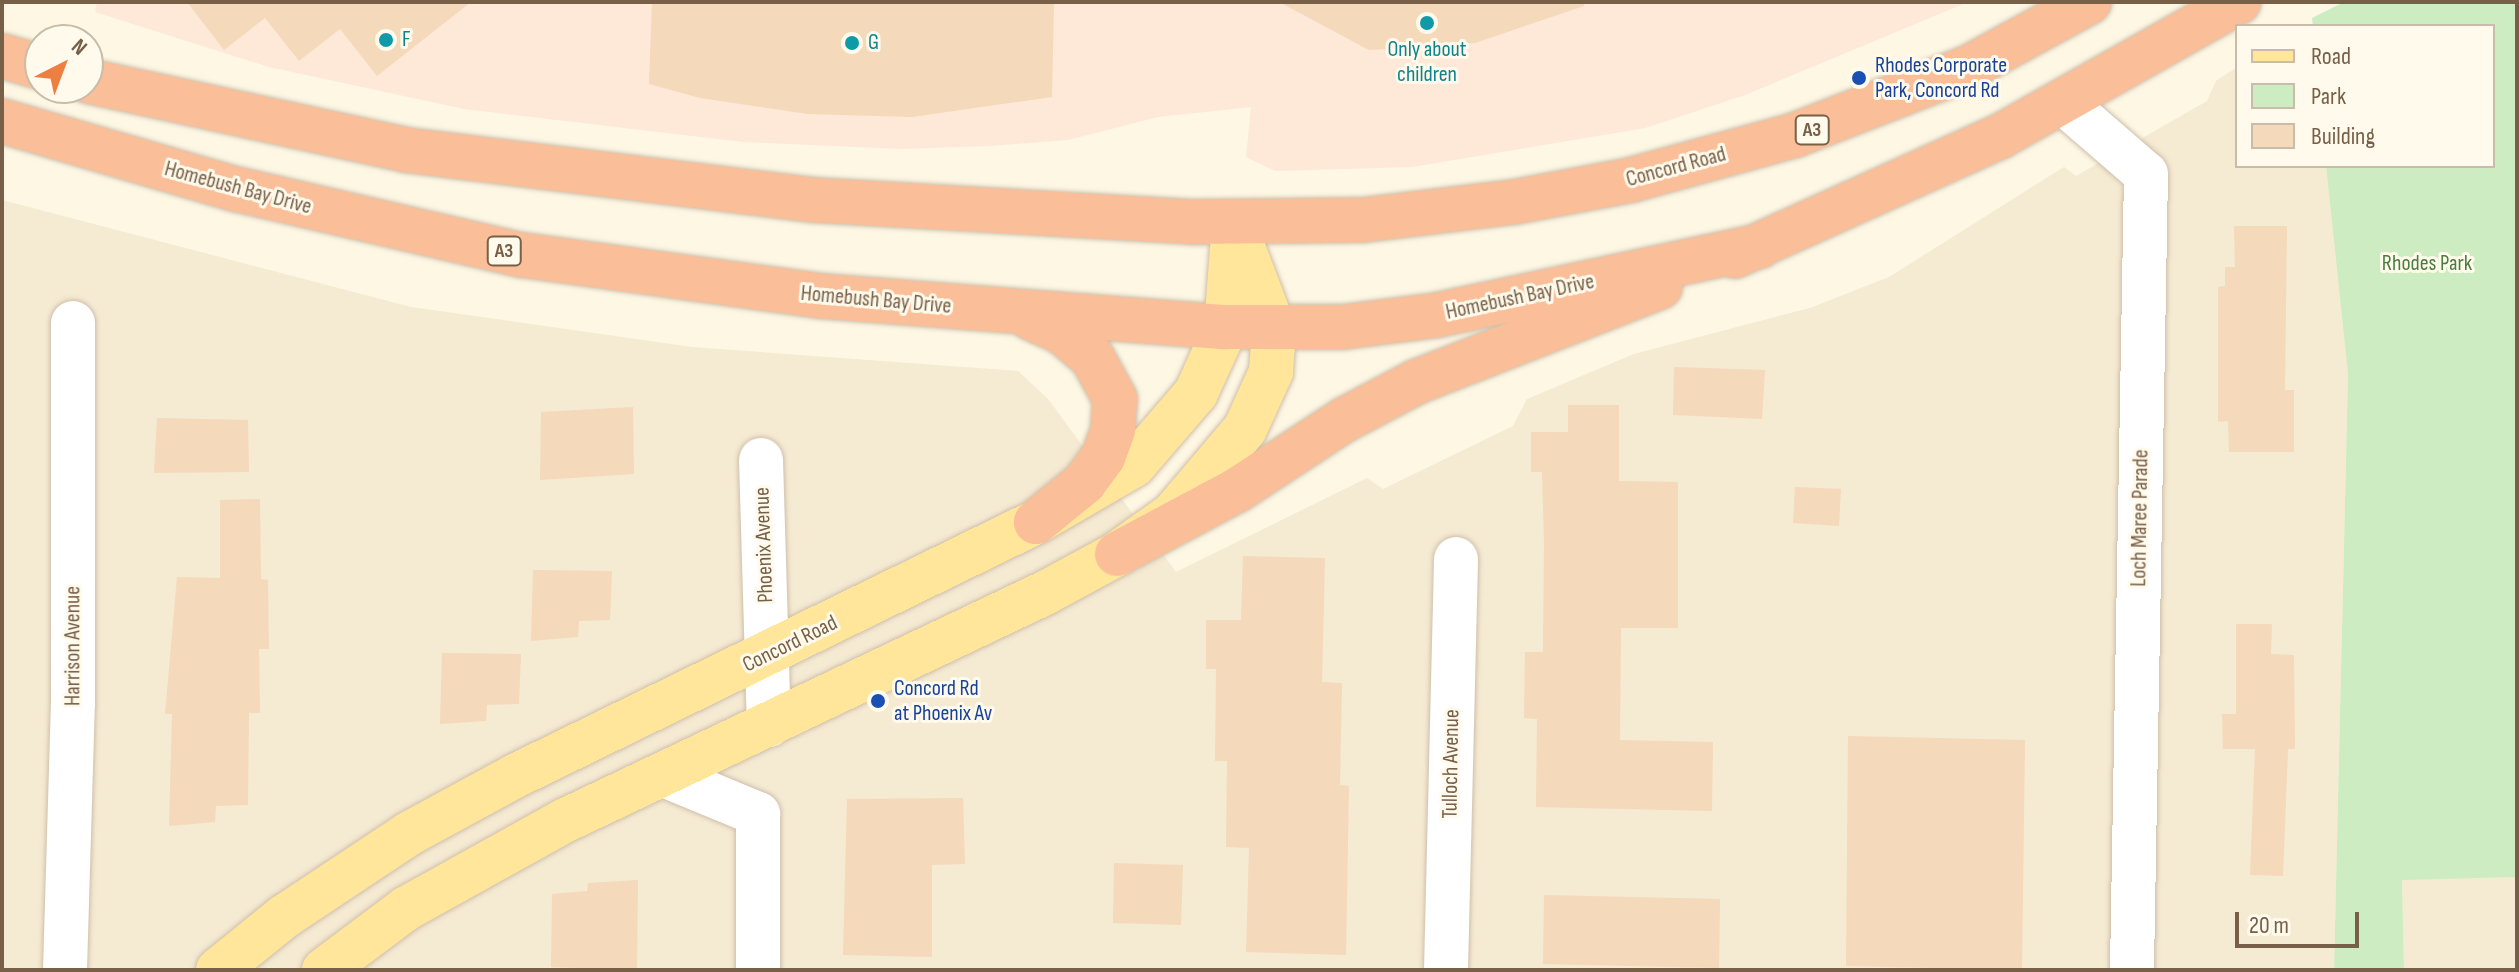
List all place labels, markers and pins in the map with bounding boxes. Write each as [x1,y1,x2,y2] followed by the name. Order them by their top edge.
[1418,14,1436,32] marker: Only about children
[402,27,411,53] place label: F
[868,30,879,56] place label: G
[377,31,395,49] marker: F
[843,34,861,52] marker: G
[1388,36,1466,88] place label: Only about children
[1875,52,2007,104] place label: Rhodes Corporate Park, Concord Rd
[1850,69,1868,87] marker: Rhodes Corporate Park, Concord Rd
[894,675,992,726] place label: Concord Rd at Phoenix Av
[869,692,887,710] marker: Concord Rd at Phoenix Av

